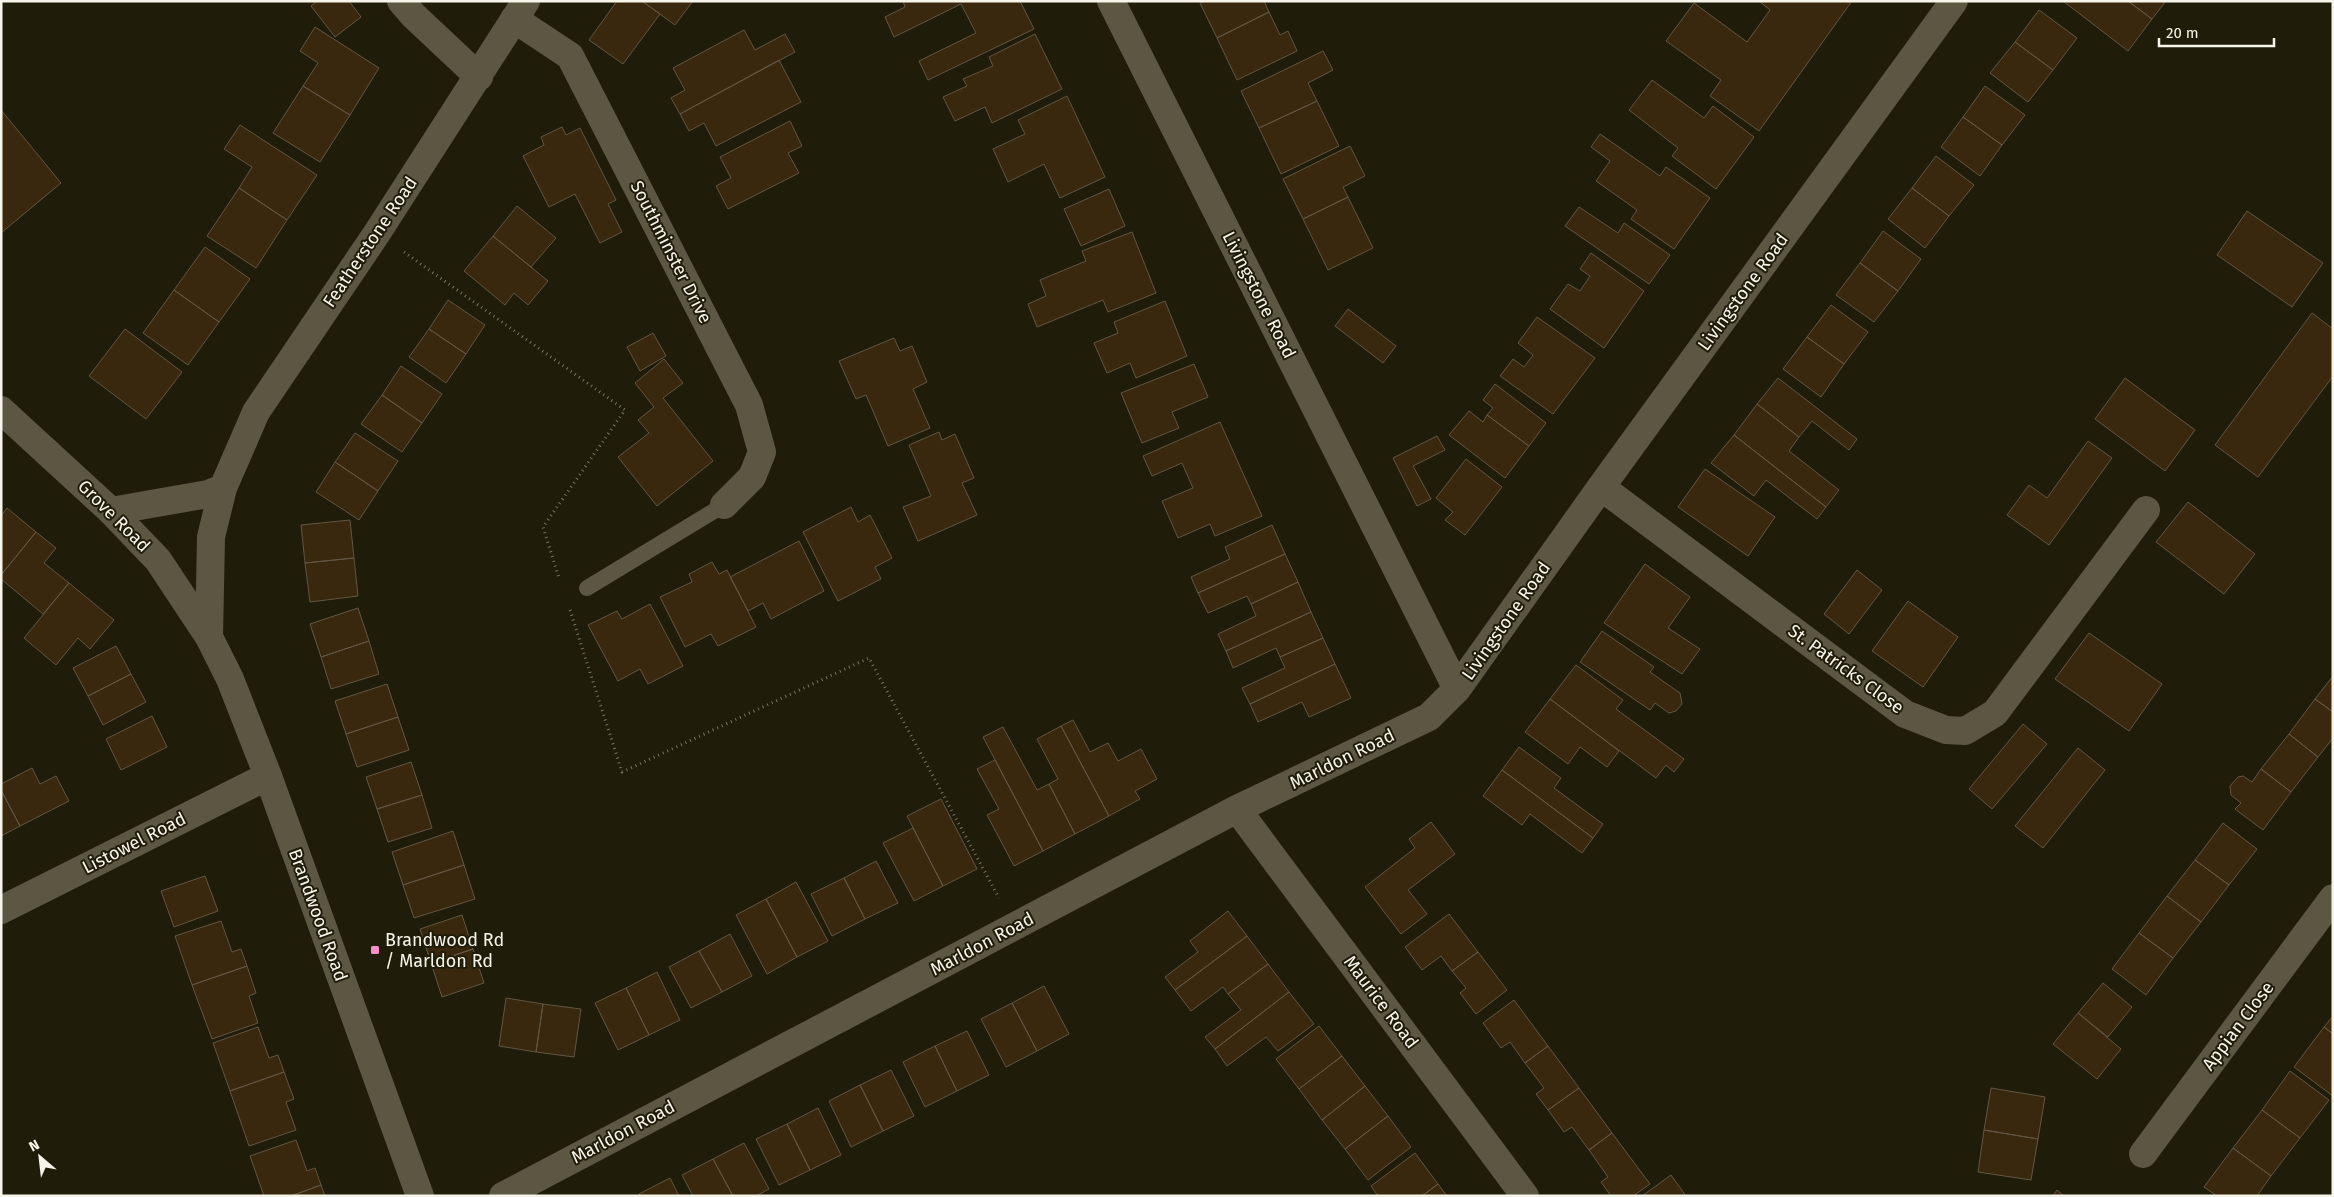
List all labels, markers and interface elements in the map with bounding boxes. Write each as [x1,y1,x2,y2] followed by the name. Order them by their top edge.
[2159,15,2274,47] scale bar
[2166,24,2199,42] text: 20 m
[318,172,422,312] street label: Featherstone Road
[626,177,716,327] street label: Southminster Drive
[1218,228,1300,362] street label: Livingstone Road
[1693,229,1793,355] street label: Livingstone Road
[73,475,155,557] street label: Grove Road
[1457,558,1555,684] street label: Livingstone Road
[1784,620,1908,718] street label: St. Patricks Close
[1286,724,1398,794] street label: Marldon Road
[78,807,190,879] street label: Listowel Road
[284,846,352,984] street label: Brandwood Road
[926,908,1038,980] street label: Marldon Road
[385,929,504,972] place label: Brandwood Rd / Marldon Rd
[369,944,381,956] marker: Brandwood Rd / Marldon Rd
[1339,951,1423,1053] street label: Maurice Road
[2197,977,2279,1075] street label: Appian Close
[567,1096,679,1168] street label: Marldon Road
[15,1132,65,1182] north arrow
[26,1136,42,1156] text: N

